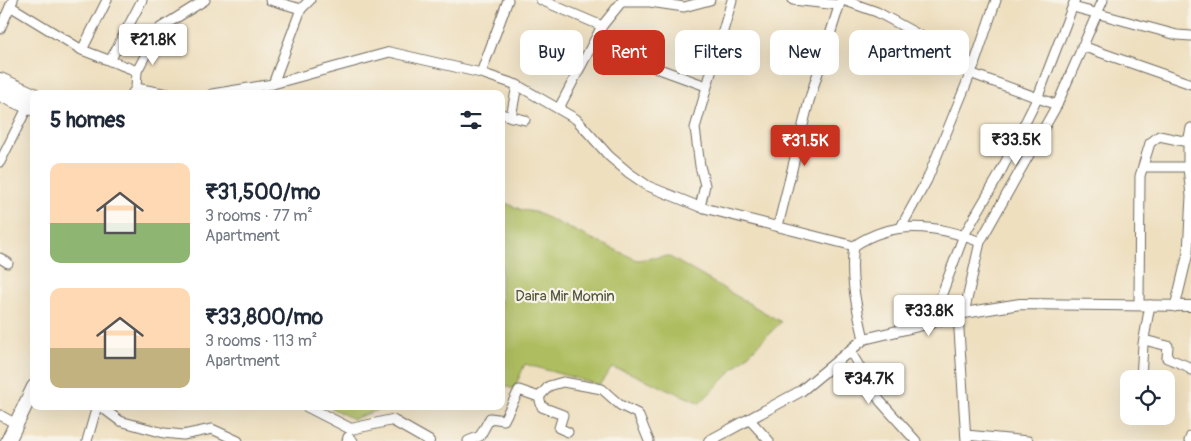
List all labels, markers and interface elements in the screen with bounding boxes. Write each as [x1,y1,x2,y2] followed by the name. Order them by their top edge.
[112,23,194,66] pin: ₹21.8K
[130,30,176,50] text: ₹21.8K
[520,30,583,75] chip: Buy
[593,30,665,75] chip: Rent
[675,30,760,75] chip: Filters
[770,30,839,75] chip: New
[849,30,969,75] chip: Apartment
[457,106,485,134] icon: filters
[50,107,125,134] text: 5 homes
[764,124,846,167] pin: ₹31.5K
[975,124,1057,166] pin: ₹33.5K
[991,130,1041,150] text: ₹33.5K
[782,131,828,151] text: ₹31.5K
[205,179,320,206] text: ₹31,500/mo
[90,183,150,243] icon: home
[205,206,313,226] text: 3 rooms · 77 m²
[205,226,280,246] text: Apartment
[515,287,615,306] park label: Daira Mir Momin
[888,294,970,337] pin: ₹33.8K
[905,301,953,321] text: ₹33.8K
[205,304,323,331] text: ₹33,800/mo
[90,308,150,368] icon: home
[205,331,317,351] text: 3 rooms · 113 m²
[205,351,280,371] text: Apartment
[828,362,910,405] pin: ₹34.7K
[844,369,894,389] text: ₹34.7K
[1120,370,1175,425] map controls
[1120,370,1175,425] button: locate

